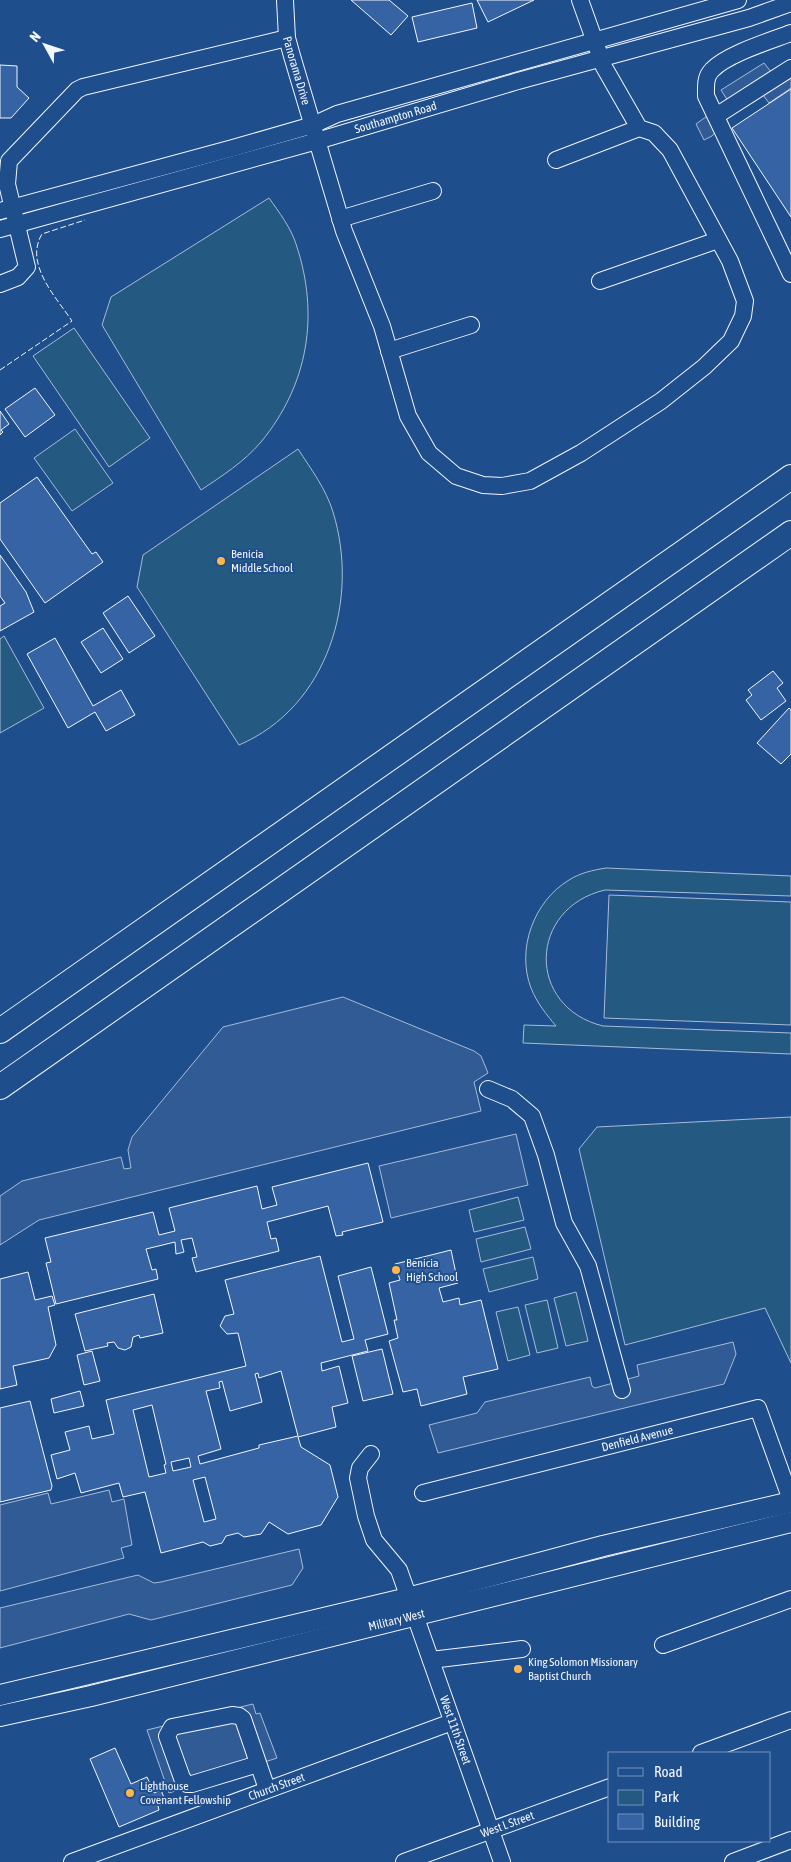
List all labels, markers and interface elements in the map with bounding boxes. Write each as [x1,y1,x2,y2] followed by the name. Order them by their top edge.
[20,20,70,70] north arrow
[26,28,44,45] text: N
[280,35,313,107] street label: Panorama Drive
[353,99,438,136] street label: Southampton Road
[231,547,294,575] place label: Benicia Middle School
[215,555,227,567] marker: Benicia Middle School
[406,1256,459,1284] place label: Benicia High School
[390,1264,402,1276] marker: Benicia High School
[600,1423,674,1454] street label: Denfield Avenue
[367,1606,427,1634] street label: Military West
[528,1655,638,1683] place label: King Solomon Missionary Baptist Church
[512,1663,524,1675] marker: King Solomon Missionary Baptist Church
[437,1694,474,1767] street label: West 11th Street
[608,1752,771,1842] legend
[654,1763,683,1780] text: Road
[247,1770,307,1803] street label: Church Street
[140,1779,231,1807] place label: Lighthouse Covenant Fellowship
[124,1787,136,1799] marker: Lighthouse Covenant Fellowship
[654,1788,679,1805] text: Park
[479,1808,537,1841] street label: West L Street
[654,1813,700,1830] text: Building

